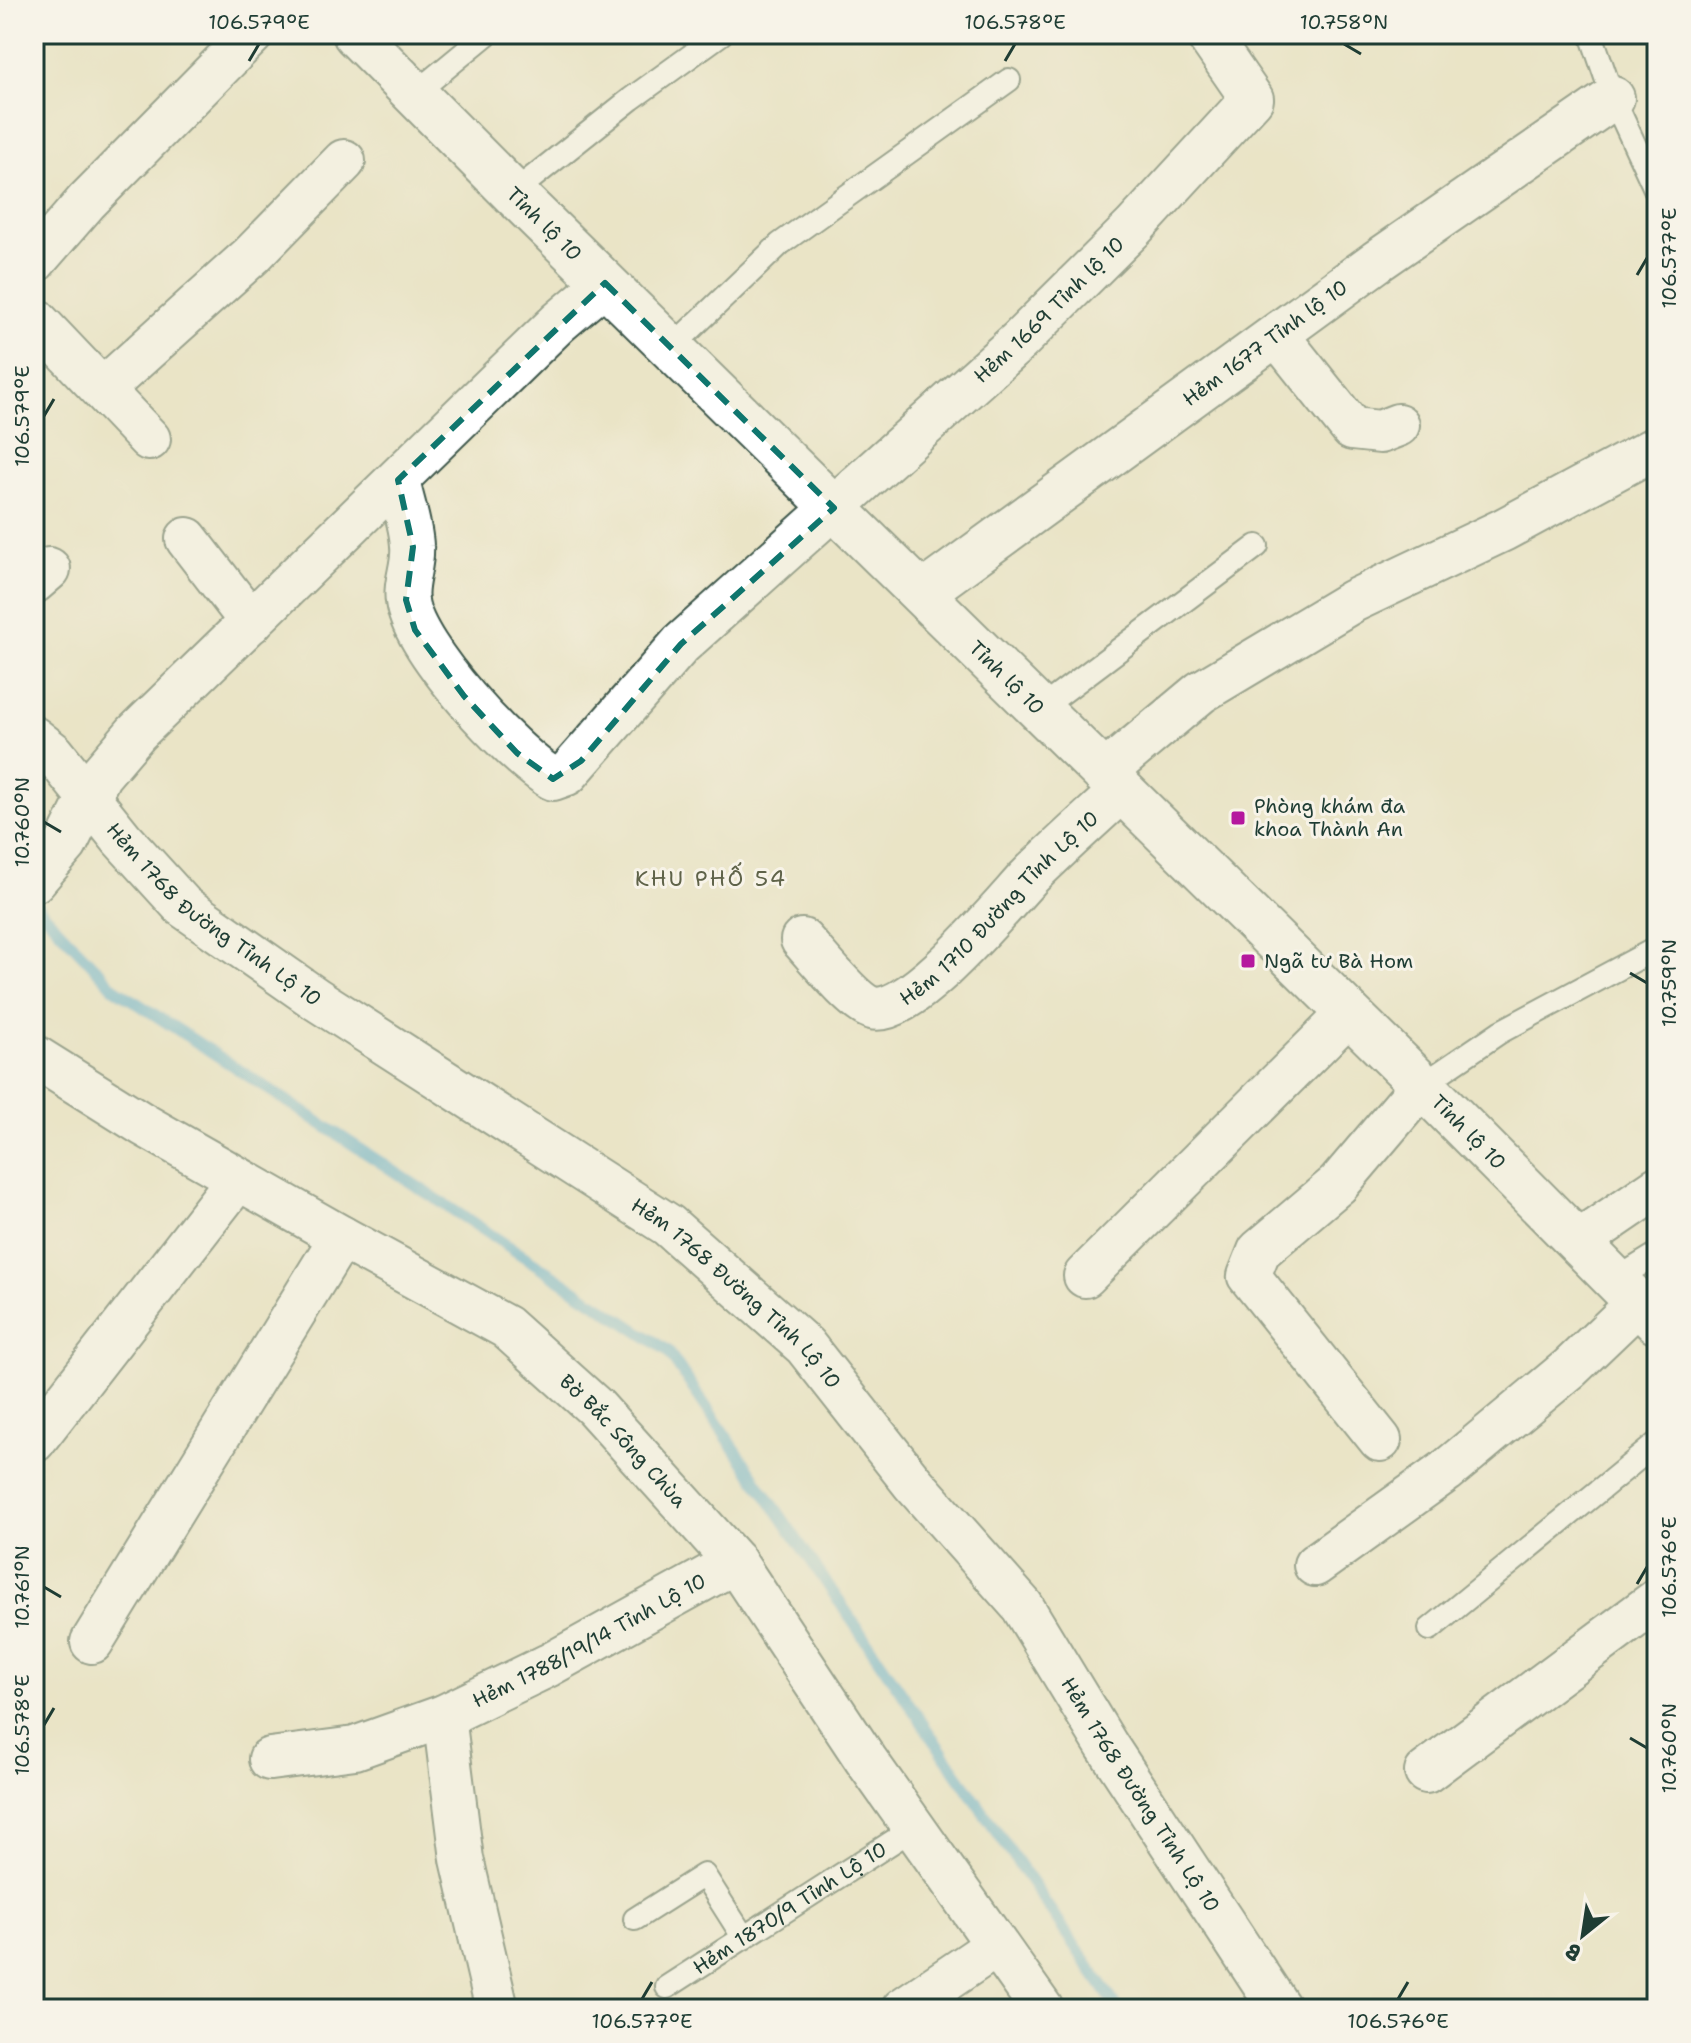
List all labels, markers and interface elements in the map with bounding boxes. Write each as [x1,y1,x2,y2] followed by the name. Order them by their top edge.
[208,9,310,35] text: 106.579°E
[964,9,1066,35] text: 106.578°E
[1300,9,1388,35] text: 10.758°N
[501,181,588,266] street label: Tỉnh lộ 10
[1656,207,1682,309] text: 106.577°E
[968,231,1130,388] street label: Hẻm 1669 Tỉnh lộ 10
[1177,274,1353,412] street label: Hẻm 1677 Tỉnh lộ 10
[9,365,35,467] text: 106.579°E
[964,635,1050,720] street label: Tỉnh lộ 10
[9,777,35,867] text: 10.760°N
[1254,793,1406,842] place label: Phòng khám đa khoa Thành An
[895,805,1104,1011] street label: Hẻm 1710 Đường Tỉnh Lộ 10
[1229,809,1247,827] marker: Phòng khám đa khoa Thành An
[101,817,327,1012] street label: Hẻm 1768 Đường Tỉnh Lộ 10
[635,862,787,893] district label: KHU PHỐ 54
[1656,939,1682,1027] text: 10.759°N
[1264,948,1413,974] place label: Ngã tư Bà Hom
[1239,952,1257,970] marker: Ngã tư Bà Hom
[1426,1089,1512,1175] street label: Tỉnh lộ 10
[627,1192,847,1394] street label: Hẻm 1768 Đường Tỉnh Lộ 10
[554,1369,693,1513] street label: Bờ Bắc Sông Chùa
[1656,1516,1682,1618] text: 106.576°E
[9,1545,35,1629] text: 10.761°N
[468,1568,711,1713] street label: Hẻm 1788/19/14 Tỉnh Lộ 10
[1055,1672,1226,1917] street label: Hẻm 1768 Đường Tỉnh Lộ 10
[9,1674,35,1776] text: 106.578°E
[1656,1703,1682,1793] text: 10.760°N
[688,1836,892,1980] street label: Hẻm 1870/9 Tỉnh Lộ 10
[1543,1895,1623,1975] north arrow
[1560,1936,1586,1968] text: B
[591,2008,693,2034] text: 106.577°E
[1347,2008,1449,2034] text: 106.576°E

